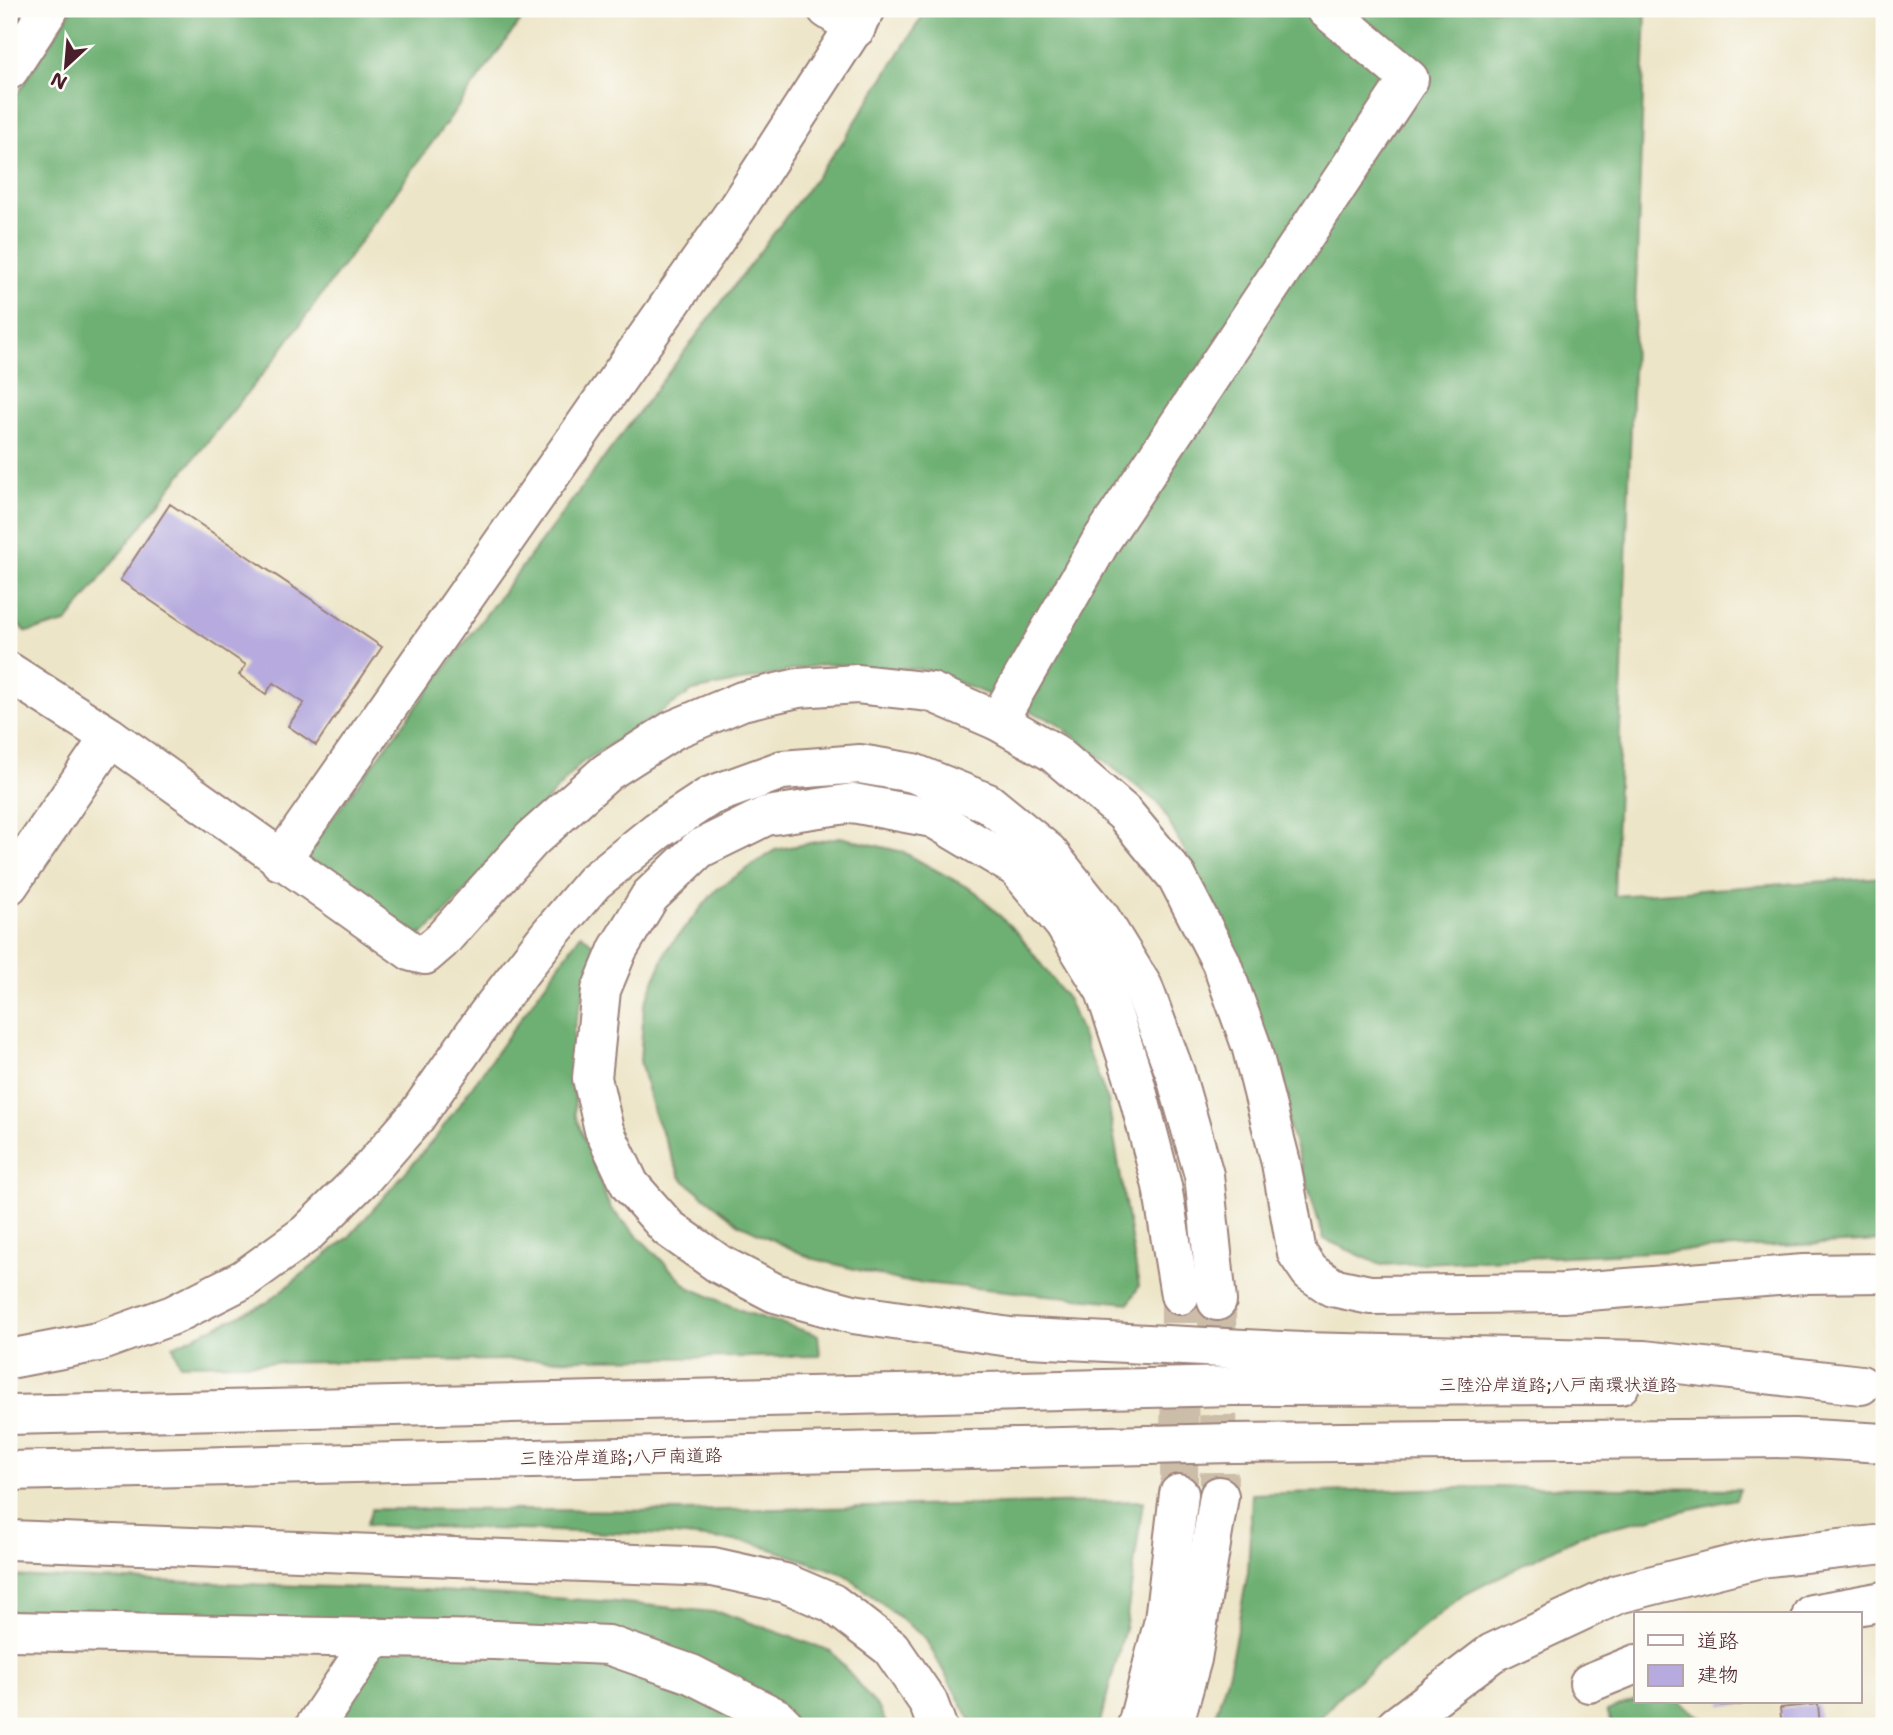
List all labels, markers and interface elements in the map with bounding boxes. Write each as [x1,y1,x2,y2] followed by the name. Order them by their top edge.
[32,32,102,102] north arrow
[47,66,71,95] text: N
[1438,1373,1678,1397] street label: 三陸沿岸道路;八戸南環状道路
[519,1443,723,1471] street label: 三陸沿岸道路;八戸南道路
[1634,1612,1862,1704] legend
[1697,1627,1739,1655] text: 道路
[1697,1661,1739,1689] text: 建物

